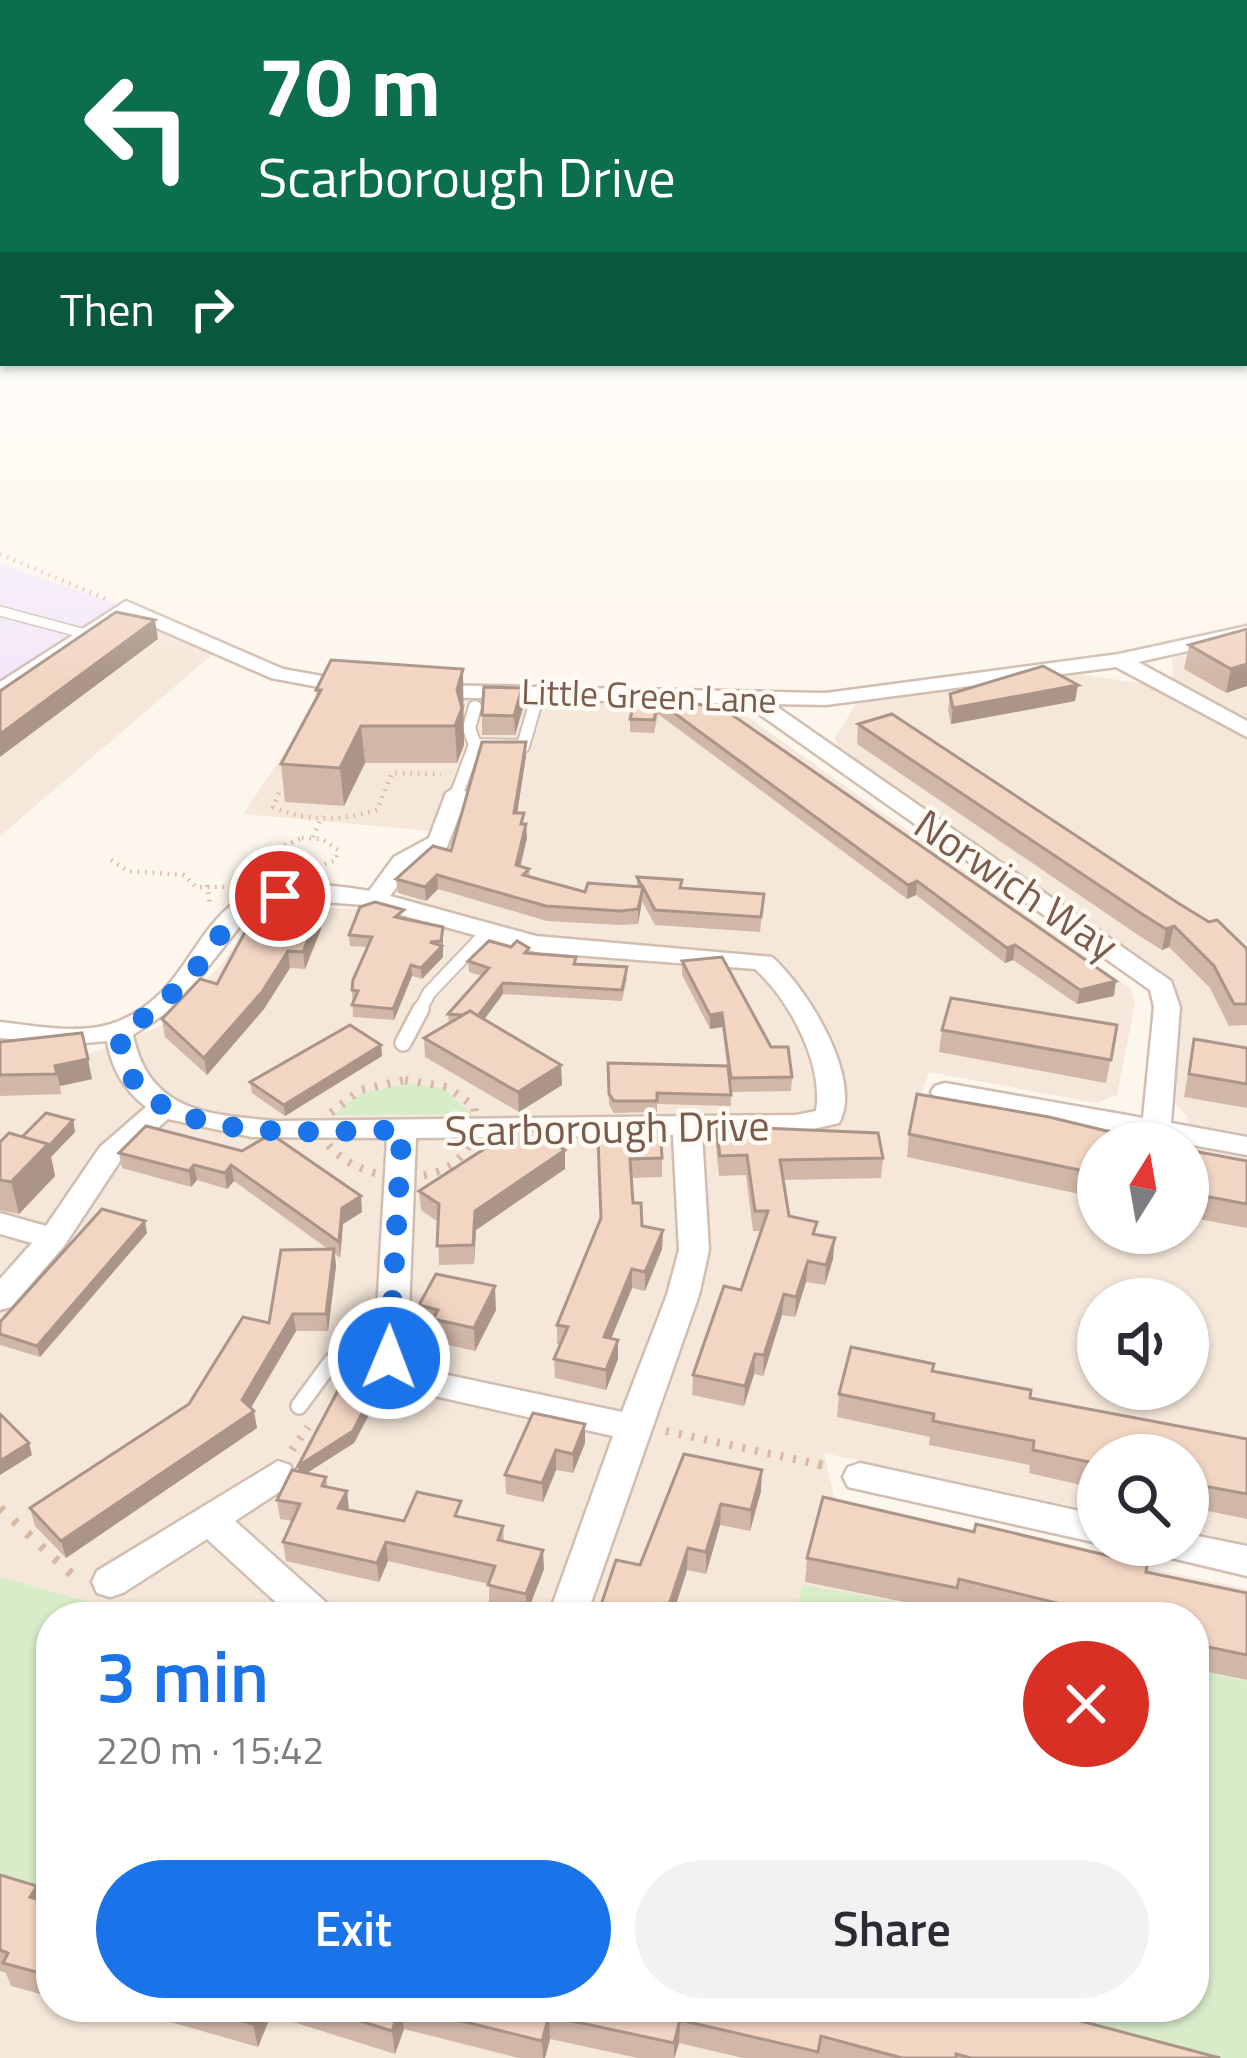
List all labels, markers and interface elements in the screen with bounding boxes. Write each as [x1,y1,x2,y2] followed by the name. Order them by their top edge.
[258,21,441,149] text: 70 m
[60,48,216,204] icon: left
[258,136,676,218] text: Scarborough Drive
[60,275,155,343] text: Then
[179,276,245,342] icon: right
[520,663,778,727] street label: Little Green Lane
[902,792,1132,976] street label: Norwich Way
[229,845,331,947] pin
[247,863,313,929] icon: arrive
[444,1092,770,1162] street label: Scarborough Drive
[1077,1122,1209,1254] north arrow
[1077,1122,1209,1566] map controls
[1077,1278,1209,1410] button: sound
[326,1295,452,1421] position arrow
[1077,1434,1209,1566] button: search
[96,1620,269,1730] text: 3 min
[1023,1641,1149,1767] button: close
[96,1720,324,1779] text: 220 m · 15:42
[96,1860,611,1998] button: Exit
[635,1860,1149,1998] button: Share

